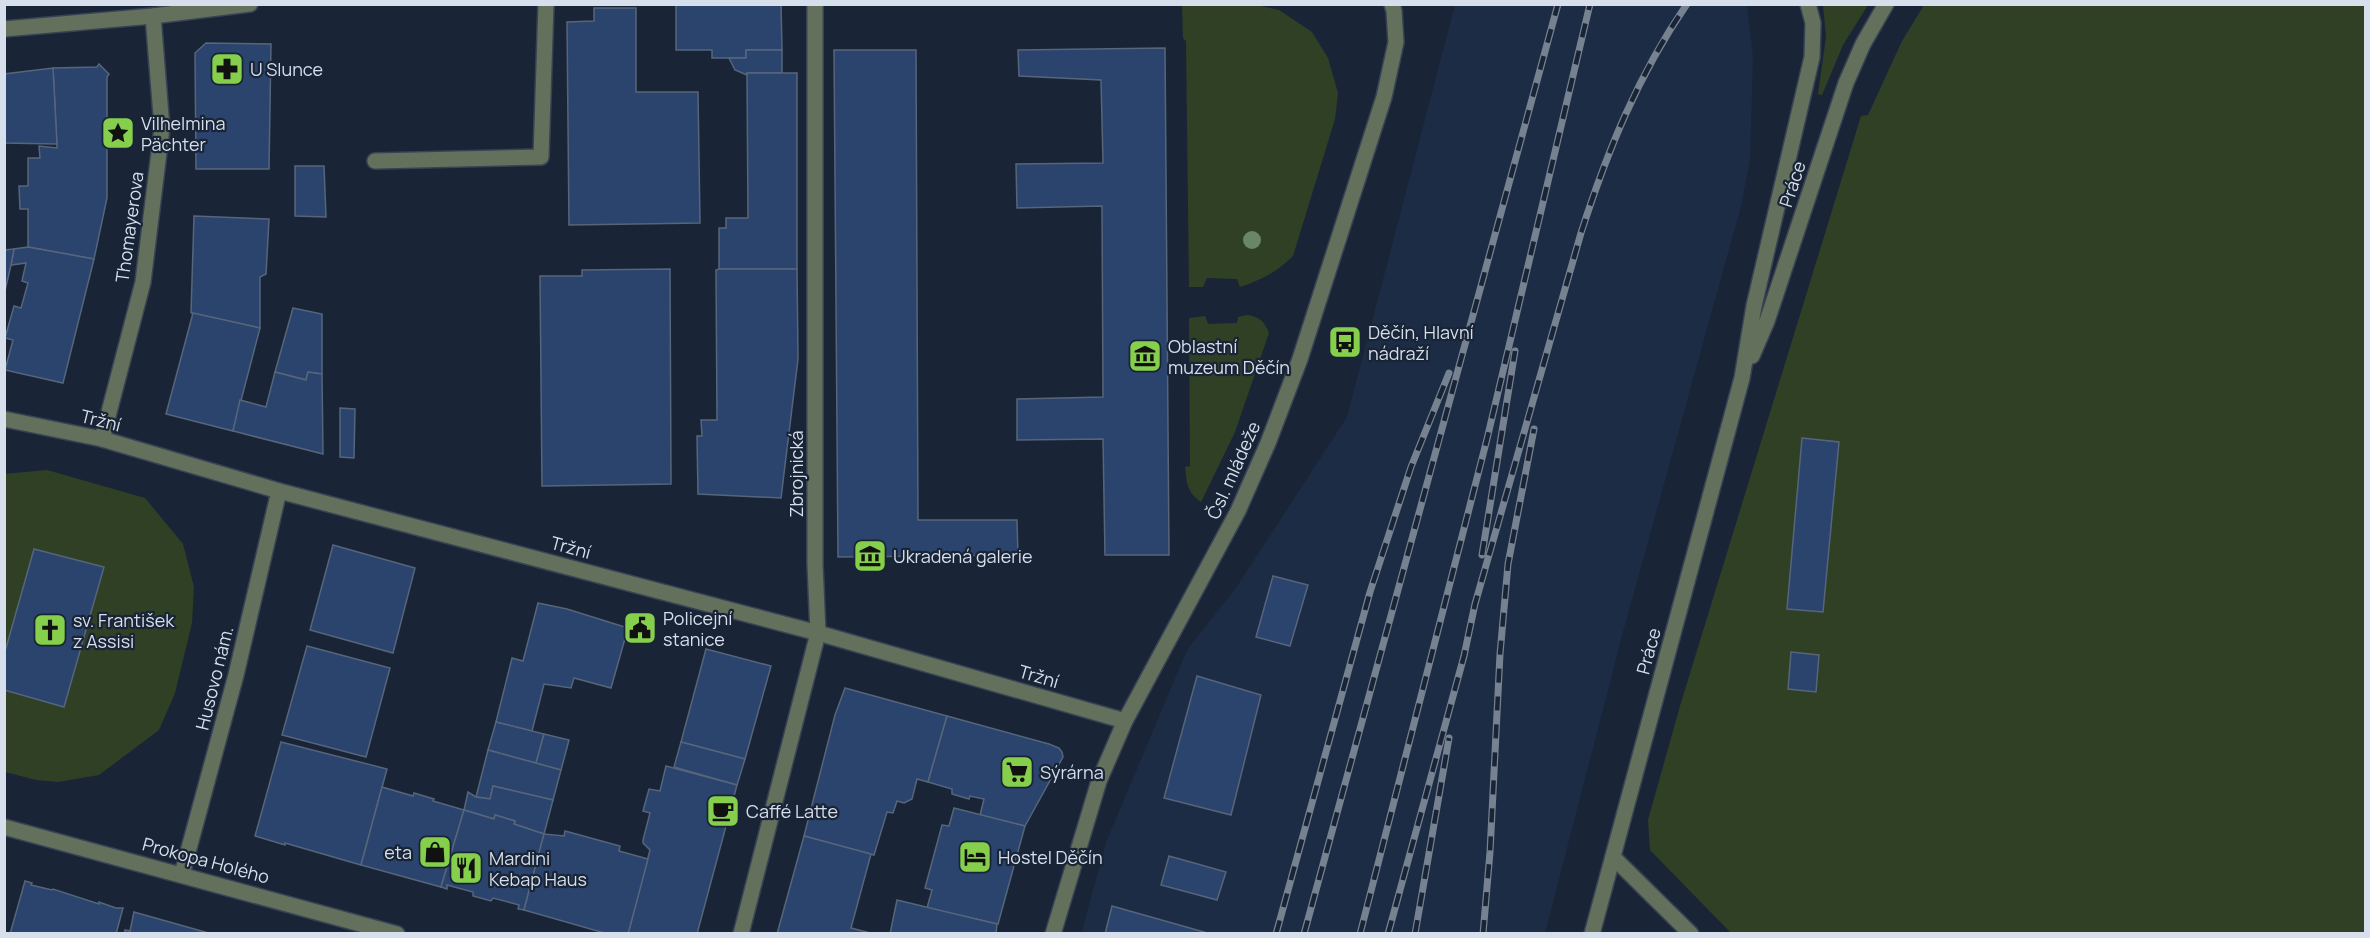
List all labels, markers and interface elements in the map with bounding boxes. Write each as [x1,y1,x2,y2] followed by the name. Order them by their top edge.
[209,51,245,87] pharmacy icon: U Slunce
[250,57,323,81] place label: U Slunce
[141,111,225,156] place label: Vilhelmina Pächter
[100,115,136,151] place icon: Vilhelmina Pächter
[1773,158,1811,210] street label: Práce
[109,170,149,284] street label: Thomayerova
[1368,320,1474,365] place label: Děčín, Hlavní nádraží
[1327,324,1363,360] bus stop icon: Děčín, Hlavní nádraží
[1168,334,1290,379] place label: Oblastní muzeum Děčín
[1127,338,1163,374] museum icon: Oblastní muzeum Děčín
[78,403,124,437] street label: Tržní
[1201,417,1265,523] street label: Čsl. mládeže
[784,431,808,517] street label: Zbrojnická
[548,530,594,564] street label: Tržní
[852,538,888,574] museum icon: Ukradená galerie
[893,544,1033,568] place label: Ukradená galerie
[663,606,732,651] place label: Policejní stanice
[73,608,175,653] place label: sv. František z Assisi
[622,610,658,646] public building icon: Policejní stanice
[32,612,68,648] church icon: sv. František z Assisi
[189,624,239,732] street label: Husovo nám.
[1630,625,1666,677] street label: Práce
[1016,659,1062,693] street label: Tržní
[999,754,1035,790] supermarket icon: Sýrárna
[1040,760,1104,784] place label: Sýrárna
[705,793,741,829] cafe icon: Caffé Latte
[746,799,838,823] place label: Caffé Latte
[140,832,272,888] street label: Prokopa Holého
[417,834,453,870] shop icon: eta
[957,839,993,875] hotel icon: Hostel Děčín
[384,840,412,864] place label: eta
[998,845,1103,869] place label: Hostel Děčín
[489,846,587,891] place label: Mardini Kebap Haus
[448,850,484,886] restaurant icon: Mardini Kebap Haus

